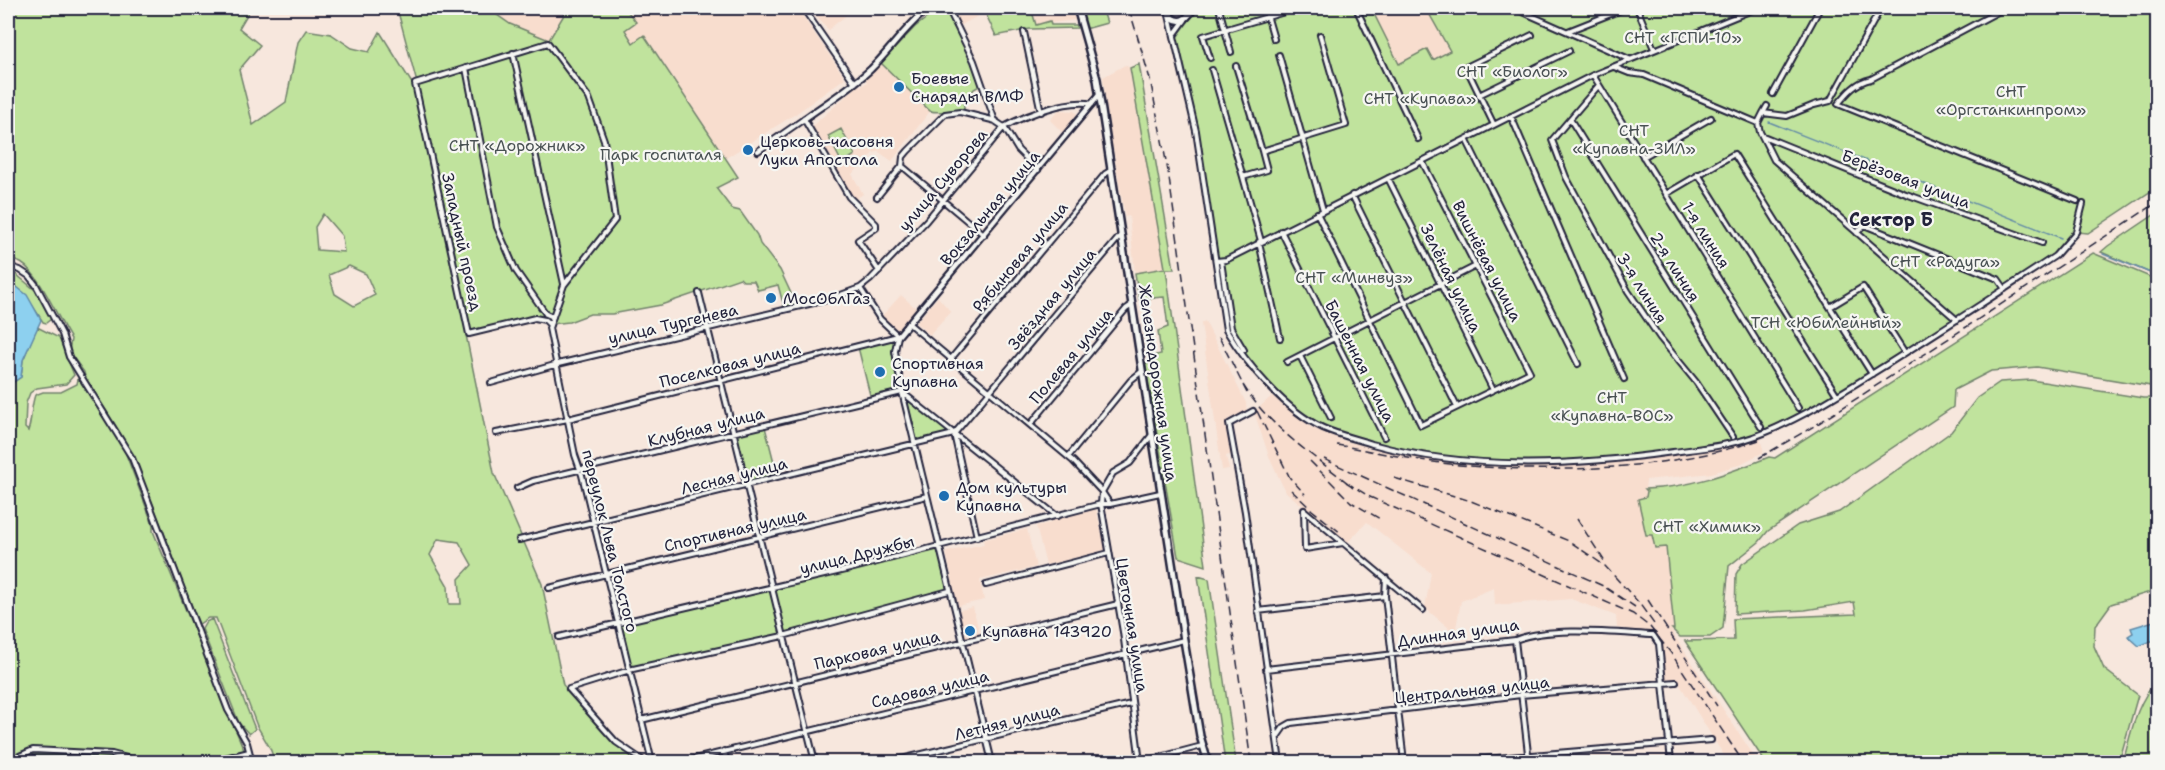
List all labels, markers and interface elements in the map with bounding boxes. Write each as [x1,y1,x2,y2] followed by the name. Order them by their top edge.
[1624,27,1742,48] park label: СНТ «ГСПИ-10»
[1456,61,1568,82] park label: СНТ «Биолог»
[911,68,1024,107] place label: Боевые Снаряды ВМФ
[892,80,906,94] marker: Боевые Снаряды ВМФ
[1936,81,2086,120] park label: СНТ «Оргстанкинпром»
[1364,88,1476,109] park label: СНТ «Купава»
[1572,120,1696,159] park label: СНТ «Купавна-ЗИЛ»
[894,124,992,236] street label: улица Суворова
[760,131,894,170] place label: Церковь-часовня Луки Апостола
[449,135,585,156] park label: СНТ «Дорожник»
[741,143,755,157] marker: Церковь-часовня Луки Апостола
[600,144,722,165] park label: Парк госпиталя
[1839,145,1973,213] street label: Берёзовая улица
[936,146,1044,270] street label: Вокзальная улица
[437,171,487,313] street label: Западный проезд
[968,197,1072,317] street label: Рябиновая улица
[1447,197,1527,325] street label: Вишнёвая улица
[1677,198,1735,272] street label: 1-я линия
[1849,208,1933,232] district label: Сектор Б
[1416,220,1486,336] street label: Зелёная улица
[1645,228,1705,306] street label: 2-я линия
[1003,244,1101,354] street label: Звёздная улица
[1612,249,1672,327] street label: 3-я линия
[1890,251,2000,272] park label: СНТ «Радуга»
[1295,267,1413,288] park label: СНТ «Минвуз»
[1134,283,1182,483] street label: Железнодорожная улица
[783,288,870,309] place label: МосОблГаз
[764,291,778,305] marker: МосОблГаз
[1320,296,1400,426] street label: Башенная улица
[606,299,740,349] street label: улица Тургенева
[1025,304,1117,408] street label: Полевая улица
[1751,312,1901,333] park label: ТСН «Юбилейный»
[657,337,803,393] street label: Поселковая улица
[892,353,984,392] place label: Спортивная Купавна
[873,365,887,379] marker: Спортивная Купавна
[1551,387,1673,426] park label: СНТ «Купавна-ВОС»
[645,402,767,452] street label: Клубная улица
[577,447,643,635] street label: переулок Льва Толстого
[679,453,789,499] street label: Лесная улица
[956,477,1067,516] place label: Дом культуры Купавна
[937,489,951,503] marker: Дом культуры Купавна
[662,503,808,557] street label: Спортивная улица
[1653,516,1761,537] park label: СНТ «Химик»
[798,531,916,579] street label: улица Дружбы
[1111,556,1153,694] street label: Цветочная улица
[1396,614,1520,652] street label: Длинная улица
[982,621,1112,642] place label: Купавна 143920
[963,624,977,638] marker: Купавна 143920
[812,625,942,675] street label: Парковая улица
[869,665,991,713] street label: Садовая улица
[1393,671,1551,709] street label: Центральная улица
[952,699,1062,745] street label: Летняя улица

